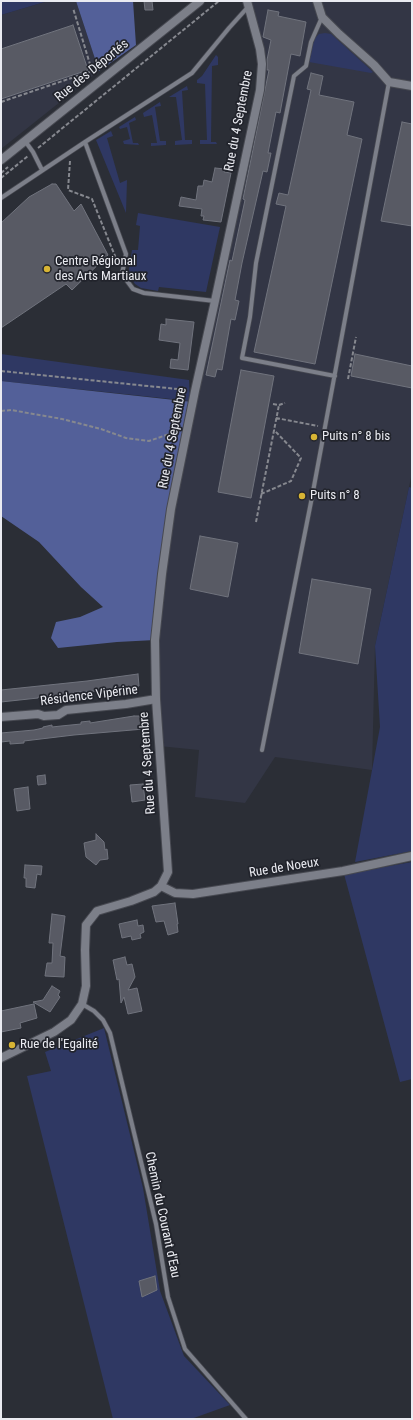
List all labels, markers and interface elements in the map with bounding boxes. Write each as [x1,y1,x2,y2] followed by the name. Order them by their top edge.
[52,37,132,105] street label: Rue des Déportés
[222,69,256,173] street label: Rue du 4 Septembre
[55,254,146,285] place label: Centre Régional des Arts Martiaux
[42,264,52,274] marker: Centre Régional des Arts Martiaux
[156,386,190,490] street label: Rue du 4 Septembre
[322,429,390,445] place label: Puits n° 8 bis
[309,432,319,442] marker: Puits n° 8 bis
[310,488,360,504] place label: Puits n° 8
[297,491,307,501] marker: Puits n° 8
[39,682,139,710] street label: Résidence Vipérine
[137,711,159,815] street label: Rue du 4 Septembre
[248,855,320,881] street label: Rue de Noeux
[20,1037,98,1053] place label: Rue de l'Egalité
[7,1040,17,1050] marker: Rue de l'Egalité
[141,1151,183,1279] street label: Chemin du Courant d'Eau

